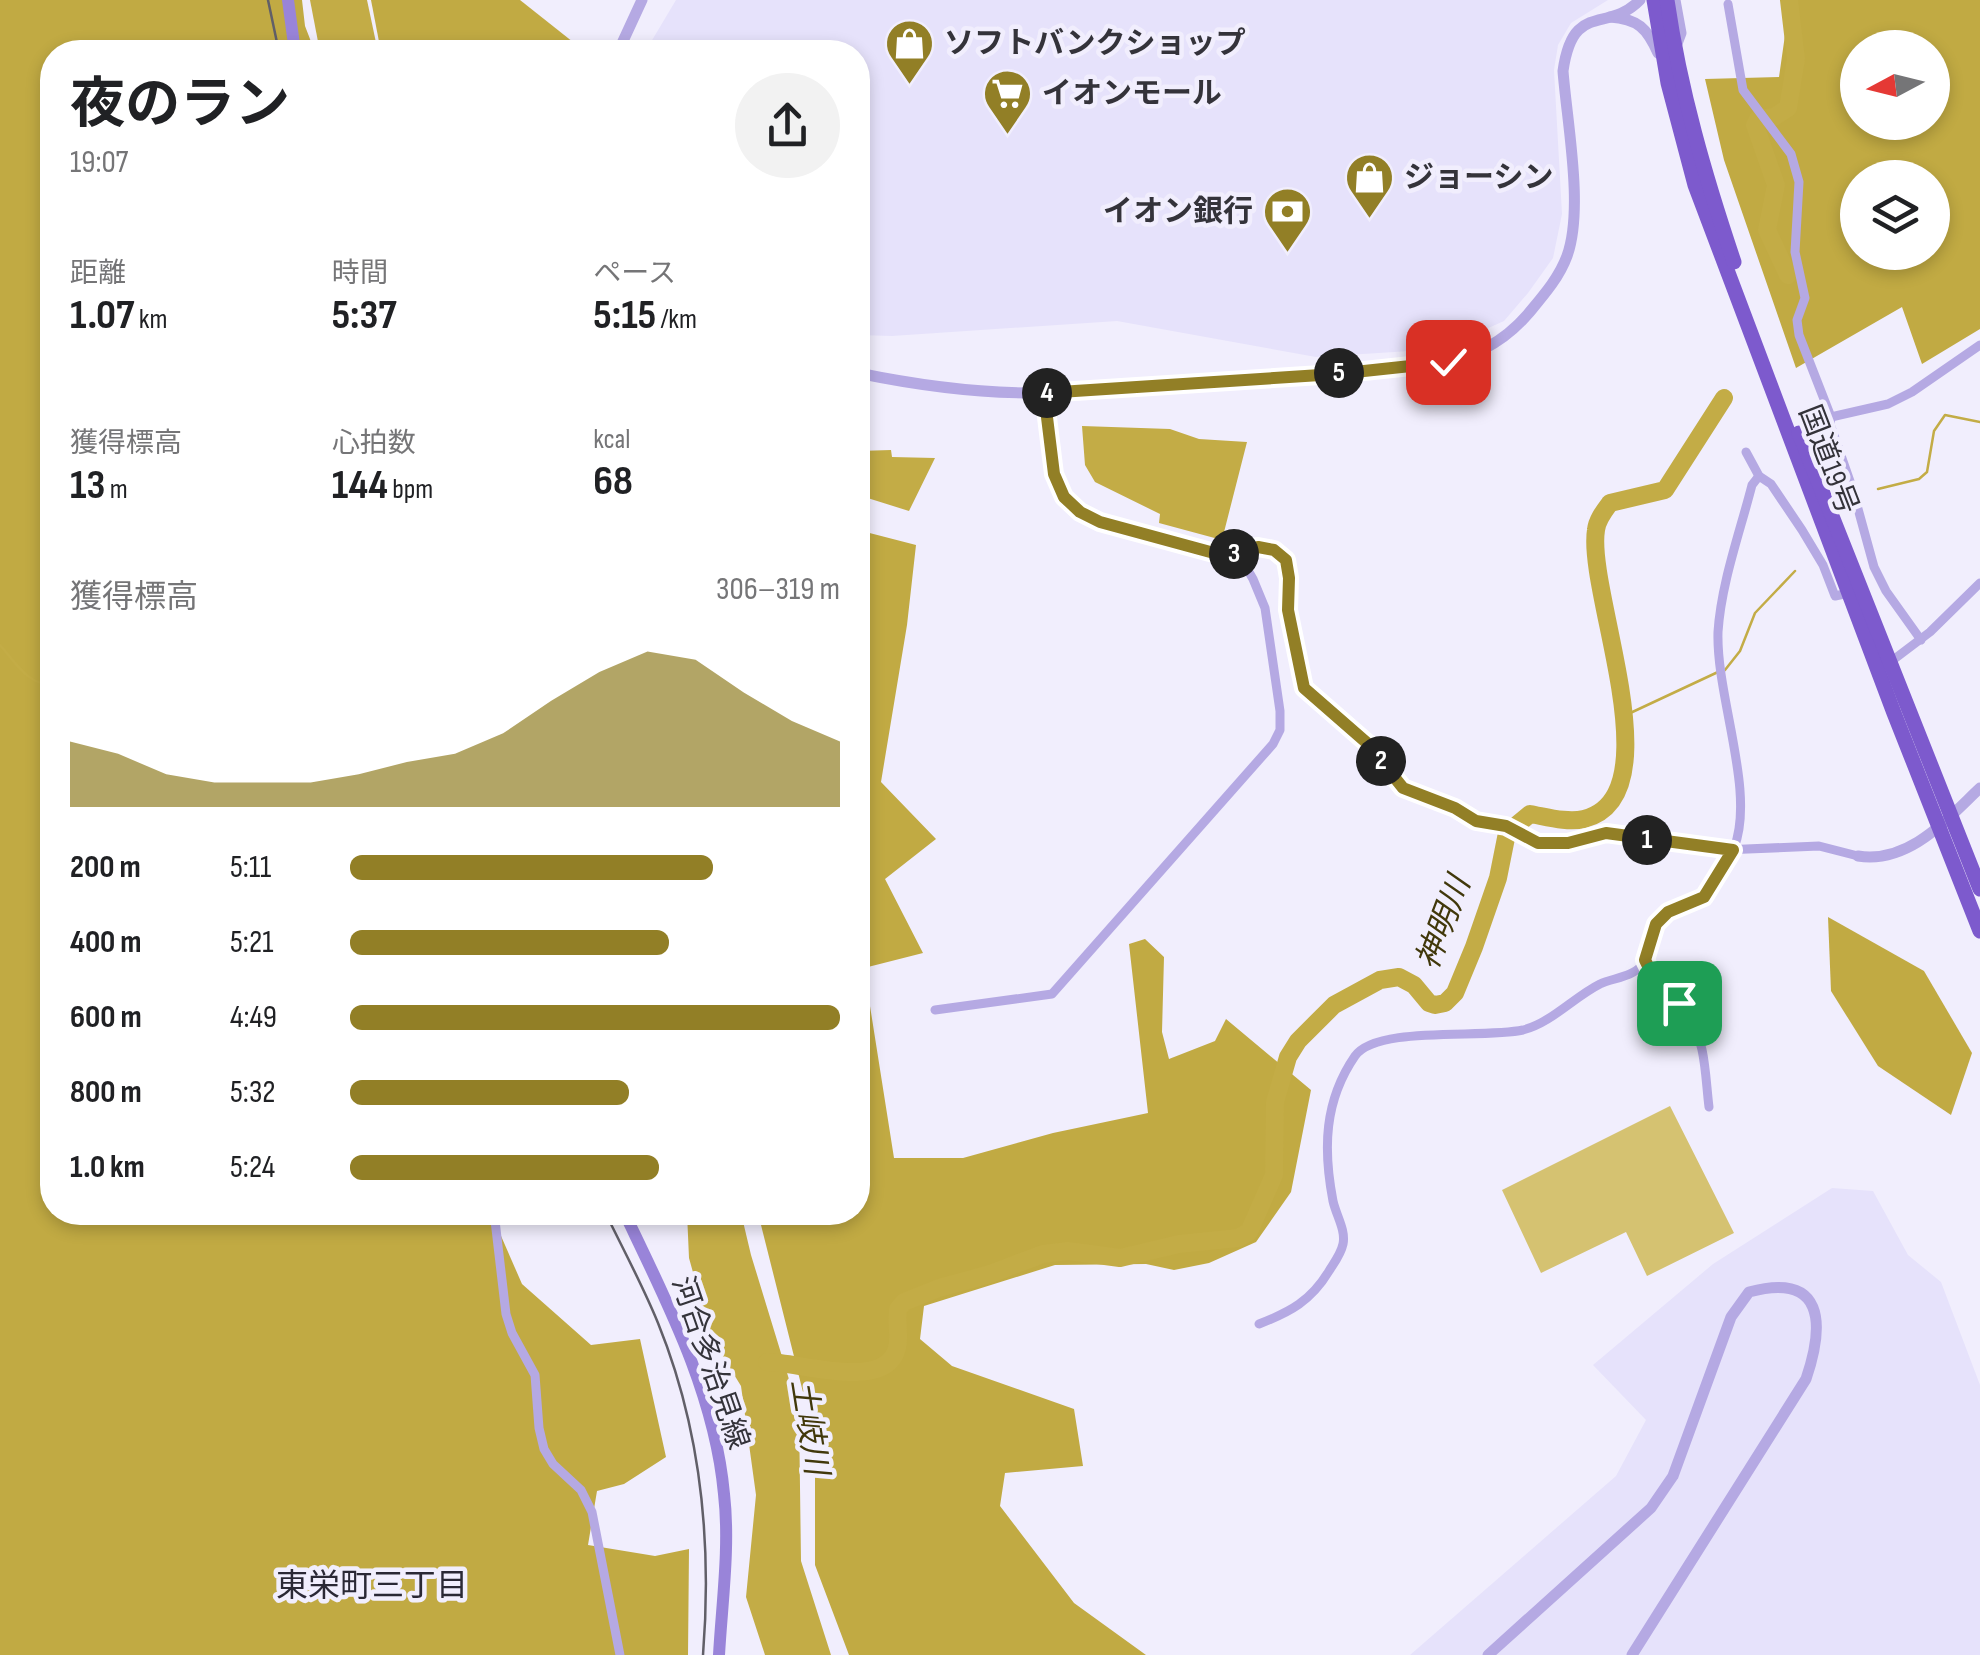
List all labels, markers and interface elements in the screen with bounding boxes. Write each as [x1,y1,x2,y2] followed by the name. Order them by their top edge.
[883,18,935,86] shop icon: ソフトバンクショップ
[944,26,1246,62] place label: ソフトバンクショップ
[1840,30,1950,140] north arrow
[1840,30,1950,270] map controls
[981,68,1033,136] supermarket icon: イオンモール
[70,72,290,139] text: 夜のラン
[735,73,840,178] button: share
[1042,76,1222,112] place label: イオンモール
[70,143,128,182] text: 19:07
[1343,152,1395,220] shop icon: ジョーシン
[1404,160,1553,196] place label: ジョーシン
[1840,160,1950,270] button: layers
[1262,186,1314,254] bank icon: イオン銀行
[1103,194,1253,230] place label: イオン銀行
[70,257,126,290] text: 距離
[332,257,388,290] text: 時間
[593,257,676,290] text: ペース
[70,290,134,341] text: 1.07
[332,290,397,341] text: 5:37
[593,290,656,341] text: 5:15
[134,303,167,336] text: km
[656,303,697,336] text: /km
[1406,320,1491,405] pin
[1421,335,1476,390] icon: check
[1314,348,1364,398] pin: 5
[1333,356,1345,389] text: 5
[1022,368,1072,418] pin: 4
[1040,376,1054,409] text: 4
[1791,400,1865,520] street label: 国道19号
[593,423,630,456] text: kcal
[70,427,182,460] text: 獲得標高
[332,427,416,460] text: 心拍数
[593,456,633,507] text: 68
[70,460,105,511] text: 13
[332,460,388,511] text: 144
[105,473,128,506] text: m
[388,473,433,506] text: bpm
[1209,529,1259,579] pin: 3
[1228,537,1240,570] text: 3
[716,570,840,609] text: 306–319 m
[70,578,198,617] text: 獲得標高
[1356,736,1406,786] pin: 2
[1375,744,1387,777] text: 2
[1622,815,1672,865] pin: 1
[1642,823,1652,856] text: 1
[70,848,141,887] text: 200 m
[230,848,271,887] text: 5:11
[1409,868,1480,975] water label: 神明川
[70,923,142,962] text: 400 m
[230,923,273,962] text: 5:21
[1637,961,1722,1046] pin
[1652,976,1707,1031] icon: arrive
[70,998,142,1037] text: 600 m
[230,998,277,1037] text: 4:49
[70,1073,142,1112] text: 800 m
[230,1073,276,1112] text: 5:32
[70,1148,145,1187] text: 1.0 km
[230,1148,275,1187] text: 5:24
[664,1272,756,1454] street label: 河合多治見線
[782,1377,836,1480] water label: 土岐川
[276,1567,468,1606] district label: 東栄町三丁目

